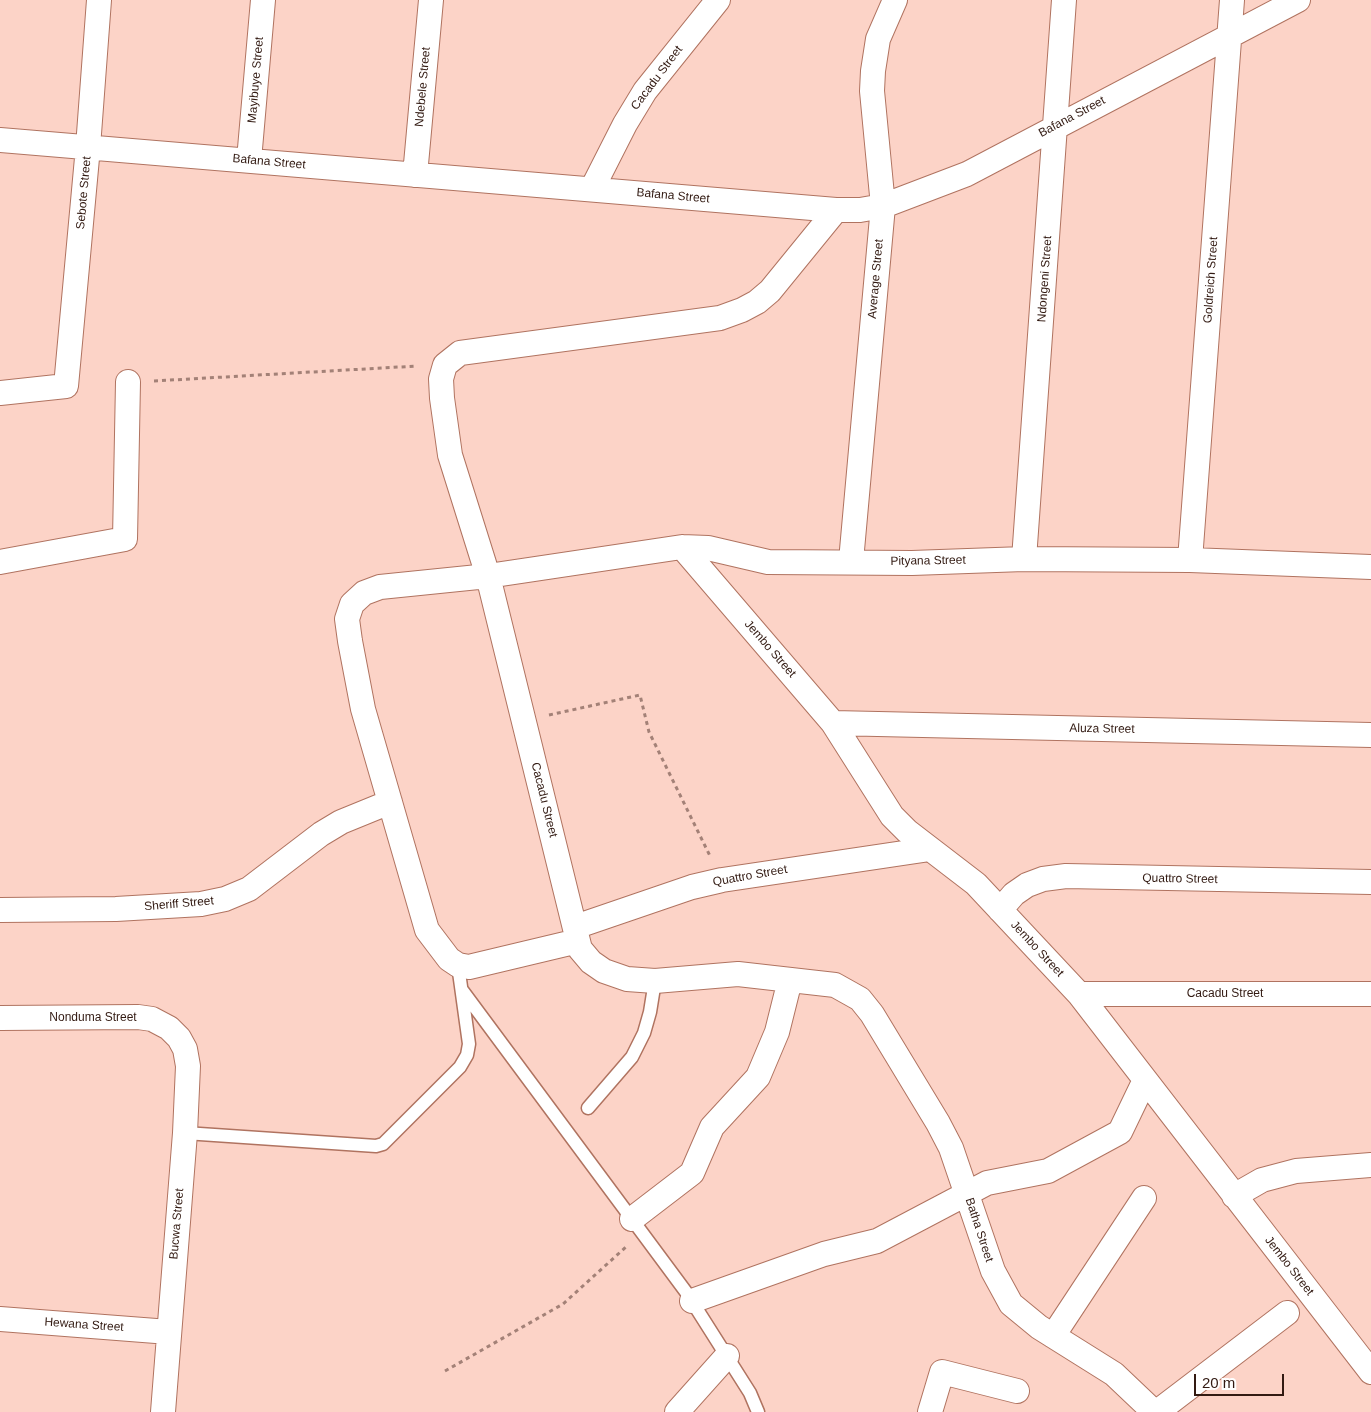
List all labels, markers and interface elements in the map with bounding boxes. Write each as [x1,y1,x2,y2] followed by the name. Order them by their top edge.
[245,36,267,124] street label: Mayibuye Street
[628,43,686,113] street label: Cacadu Street
[412,46,434,128] street label: Ndebele Street
[1036,93,1108,141] street label: Bafana Street
[232,152,306,172] street label: Bafana Street
[74,156,94,230] street label: Sebote Street
[636,186,710,206] street label: Bafana Street
[1035,235,1055,323] street label: Ndongeni Street
[1201,236,1221,324] street label: Goldreich Street
[865,239,887,319] street label: Average Street
[890,553,966,569] street label: Pityana Street
[741,617,799,681] street label: Jembo Street
[1069,721,1135,737] street label: Aluza Street
[528,761,560,839] street label: Cacadu Street
[712,862,788,890] street label: Quattro Street
[1142,871,1218,887] street label: Quattro Street
[144,894,214,914] street label: Sheriff Street
[1007,918,1067,980] street label: Jembo Street
[1187,987,1263,1001] street label: Cacadu Street
[49,1011,137,1025] street label: Nonduma Street
[167,1188,187,1260] street label: Bucwa Street
[962,1196,996,1264] street label: Batha Street
[1261,1233,1317,1299] street label: Jembo Street
[44,1315,124,1335] street label: Hewana Street
[1196,1364,1286,1396] scale bar
[1202,1374,1235,1391] text: 20 m

